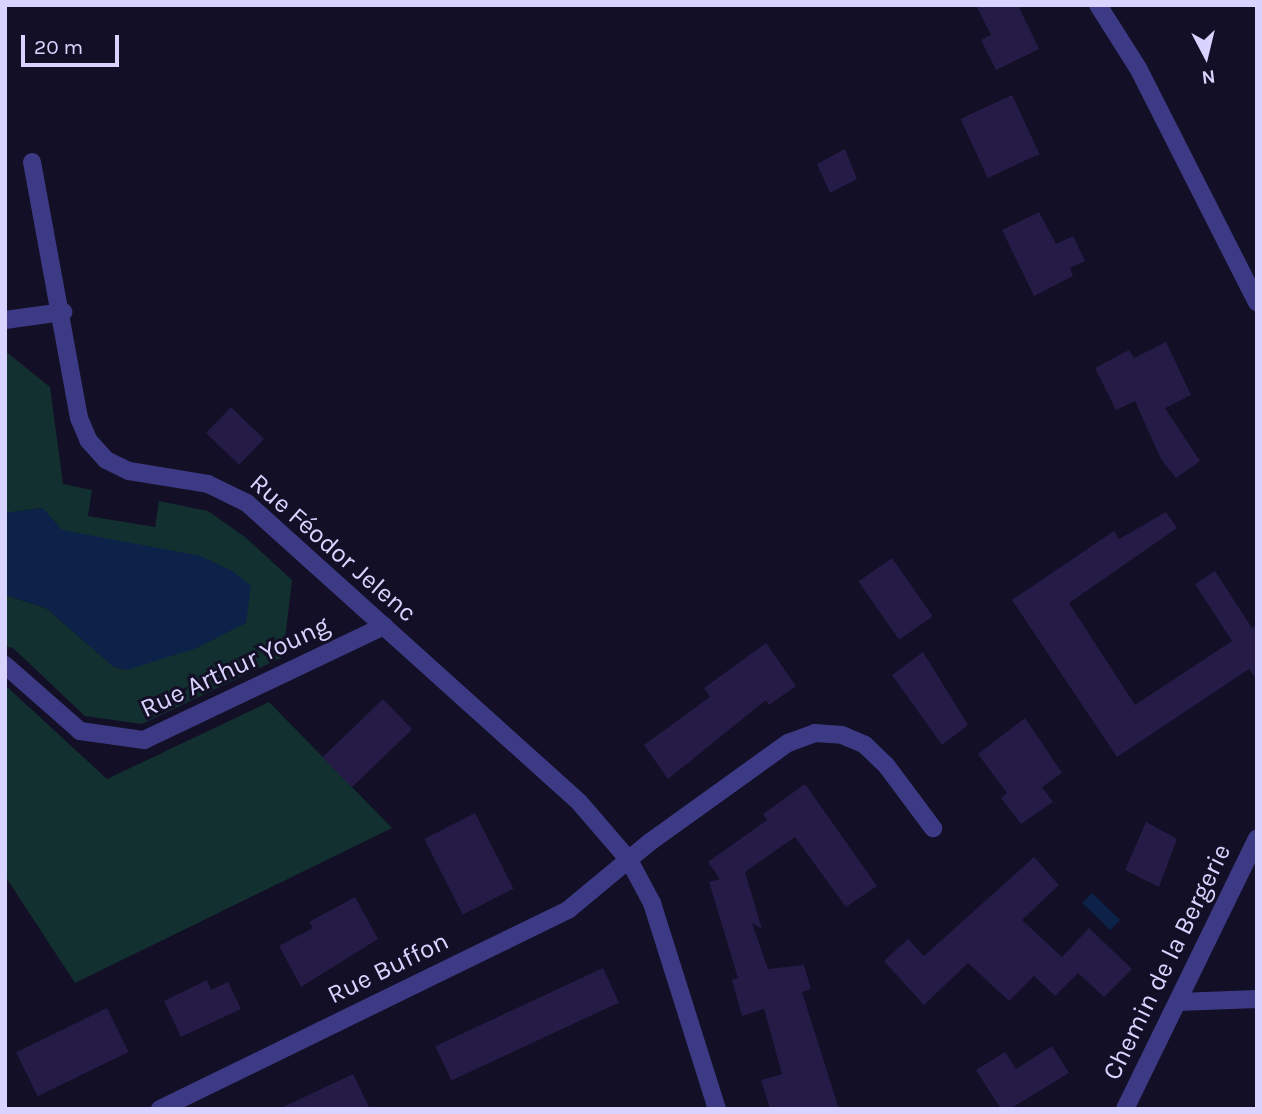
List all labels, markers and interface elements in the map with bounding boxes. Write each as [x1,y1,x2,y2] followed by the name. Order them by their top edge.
[24,21,122,65] scale bar
[1171,21,1241,91] north arrow
[34,35,83,59] text: 20 m
[1200,65,1217,89] text: N
[243,467,423,629] street label: Rue Féodor Jelenc
[135,609,335,725] street label: Rue Arthur Young
[1096,839,1238,1085] street label: Chemin de la Bergerie
[322,925,454,1011] street label: Rue Buffon

